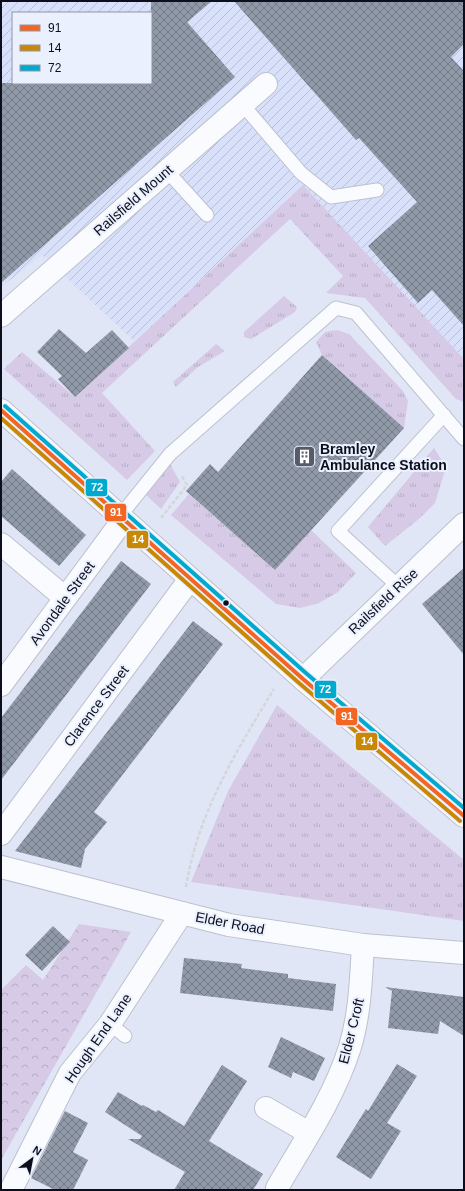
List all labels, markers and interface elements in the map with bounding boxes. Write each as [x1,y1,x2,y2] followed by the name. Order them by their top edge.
[12,12,152,84] legend
[48,21,62,35] text: 91
[48,41,62,55] text: 14
[48,61,62,75] text: 72
[90,161,176,239] street label: Railsfield Mount
[320,441,447,473] place label: Bramley Ambulance Station
[292,444,318,470] building icon: Bramley Ambulance Station
[85,478,108,497] line badge: 72
[91,481,103,493] text: 72
[104,503,127,522] line badge: 91
[110,506,122,518] text: 91
[126,530,149,549] line badge: 14
[132,533,145,545] text: 14
[26,558,98,648] street label: Avondale Street
[345,565,421,637] street label: Railsfield Rise
[221,598,231,608] unlabelled marker
[60,662,132,750] street label: Clarence Street
[314,680,337,699] line badge: 72
[319,683,331,695] text: 72
[335,707,358,726] line badge: 91
[341,710,353,722] text: 91
[355,732,378,751] line badge: 14
[361,735,374,747] text: 14
[194,908,266,938] street label: Elder Road
[61,990,135,1086] street label: Hough End Lane
[335,997,367,1065] street label: Elder Croft
[12,1139,52,1179] north arrow
[31,1143,44,1158] text: N

